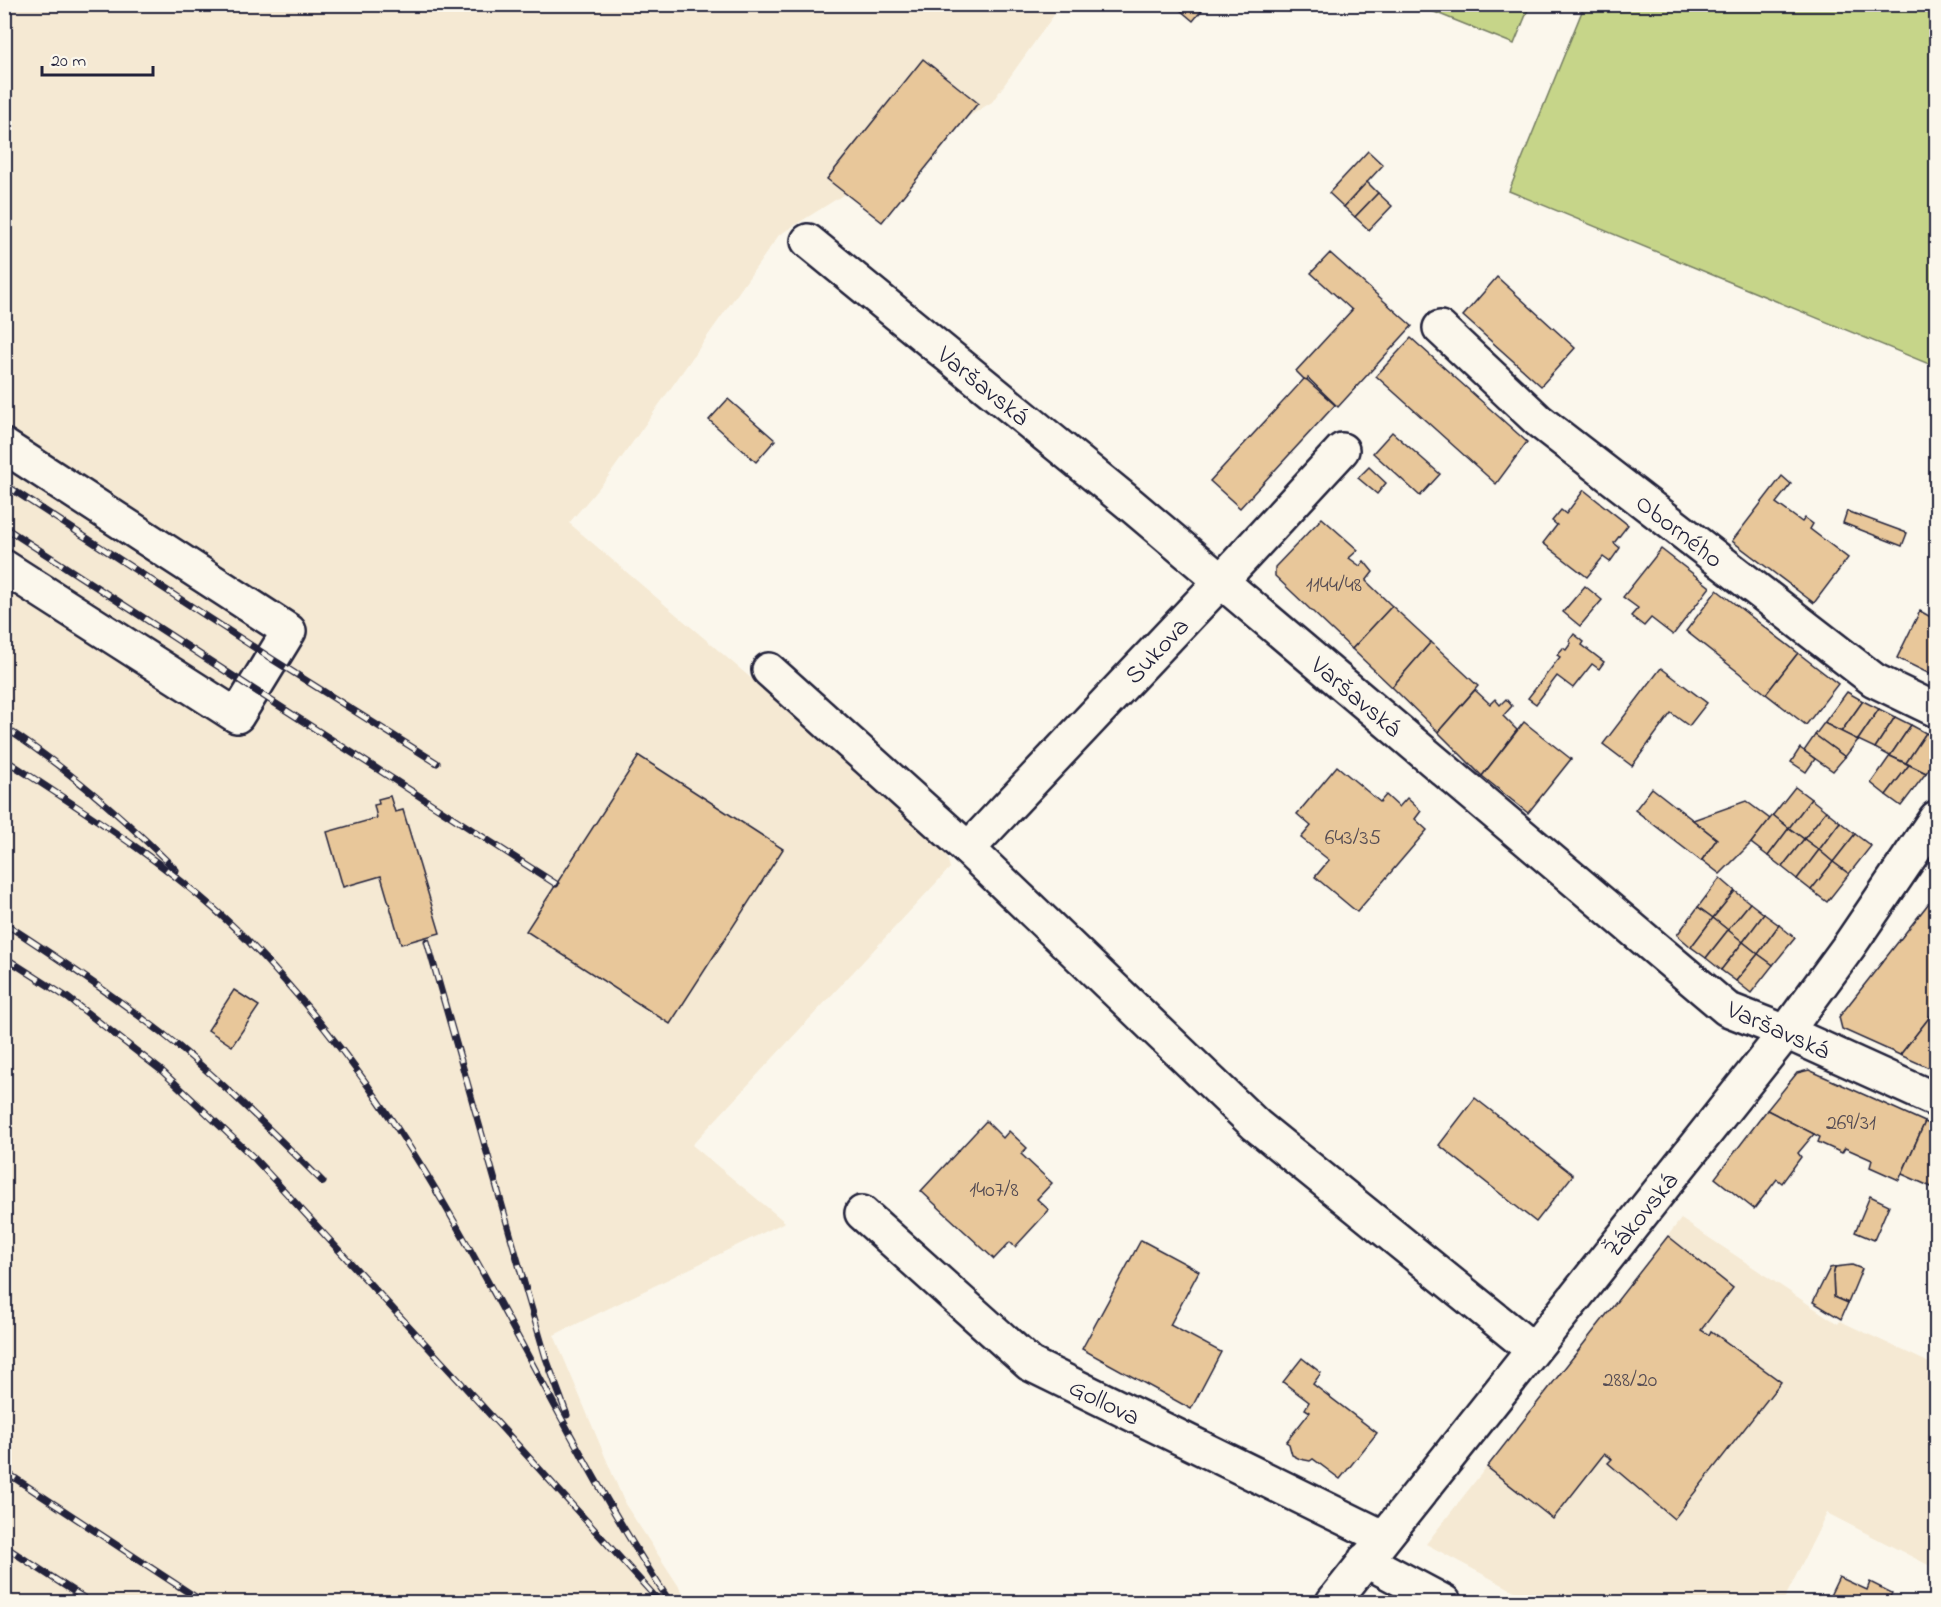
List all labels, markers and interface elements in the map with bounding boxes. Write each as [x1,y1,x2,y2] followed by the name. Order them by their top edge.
[42,39,153,77] scale bar
[51,49,86,75] text: 20 m
[927,338,1037,437] street label: Varšavská
[1626,486,1730,579] street label: Oborného
[1306,570,1362,602] house number: 1144/48
[1117,610,1200,694] street label: Sukova
[1300,648,1409,748] street label: Varšavská
[1325,823,1381,855] house number: 643/35
[1719,992,1835,1071] street label: Varšavská
[1826,1108,1876,1140] house number: 269/31
[1596,1165,1689,1267] street label: Žákovská
[969,1175,1019,1207] house number: 1407/8
[1603,1365,1657,1397] house number: 288/20
[1061,1370,1146,1437] street label: Gollova

